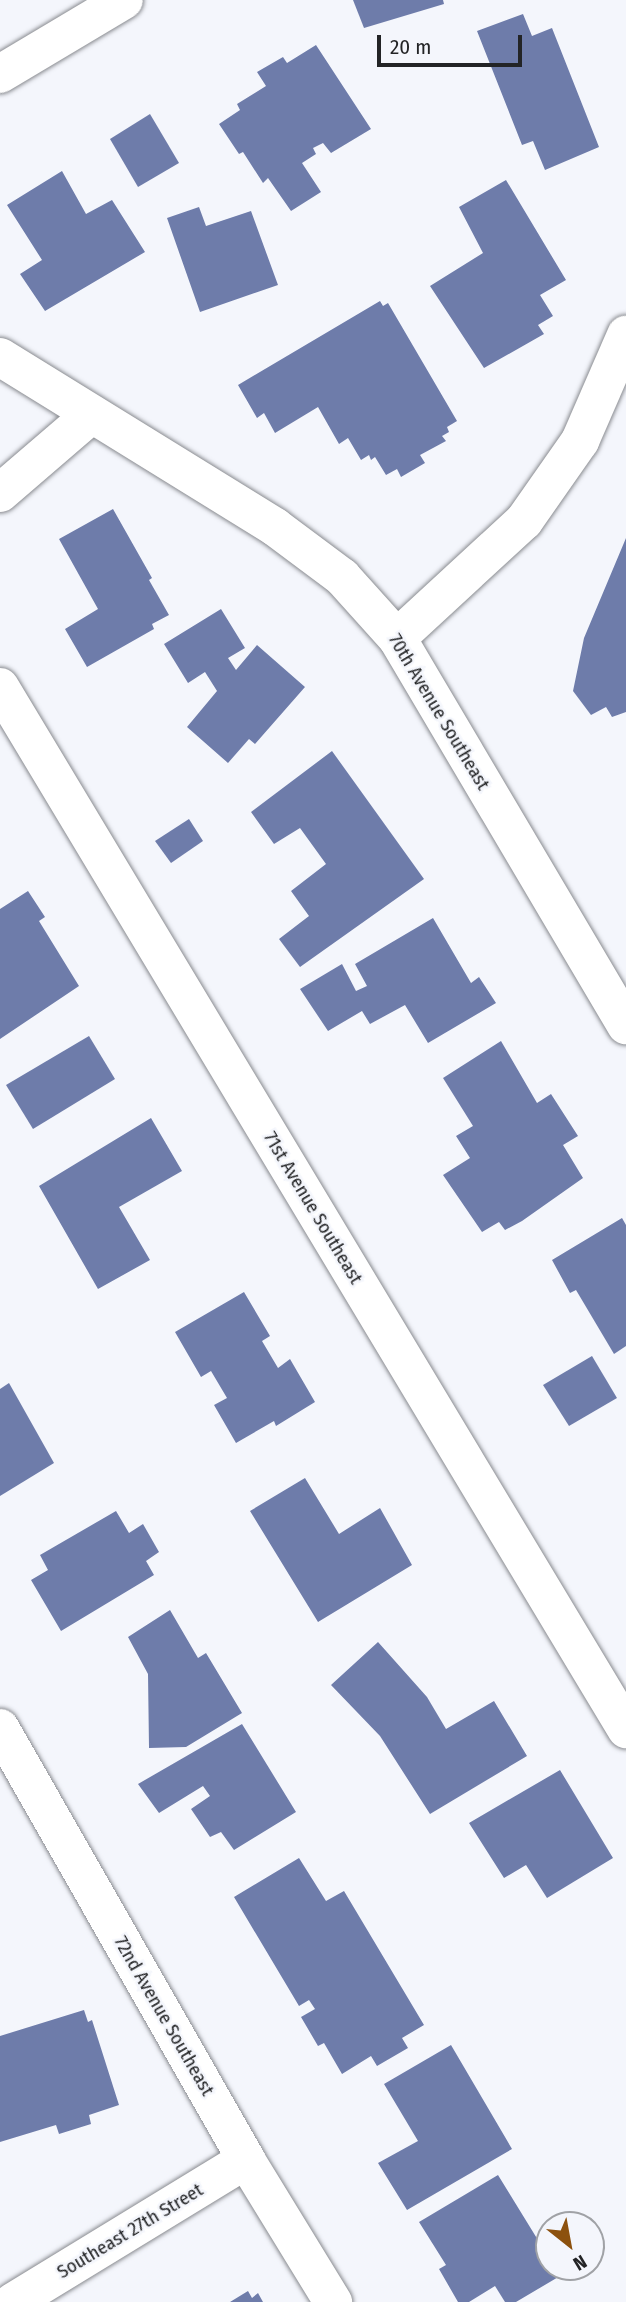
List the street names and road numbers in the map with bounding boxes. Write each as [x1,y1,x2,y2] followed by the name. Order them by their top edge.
[383,630,495,794] street label: 70th Avenue Southeast
[259,1128,367,1288] street label: 71st Avenue Southeast
[109,1932,219,2100] street label: 72nd Avenue Southeast
[53,2178,207,2284] street label: Southeast 27th Street

